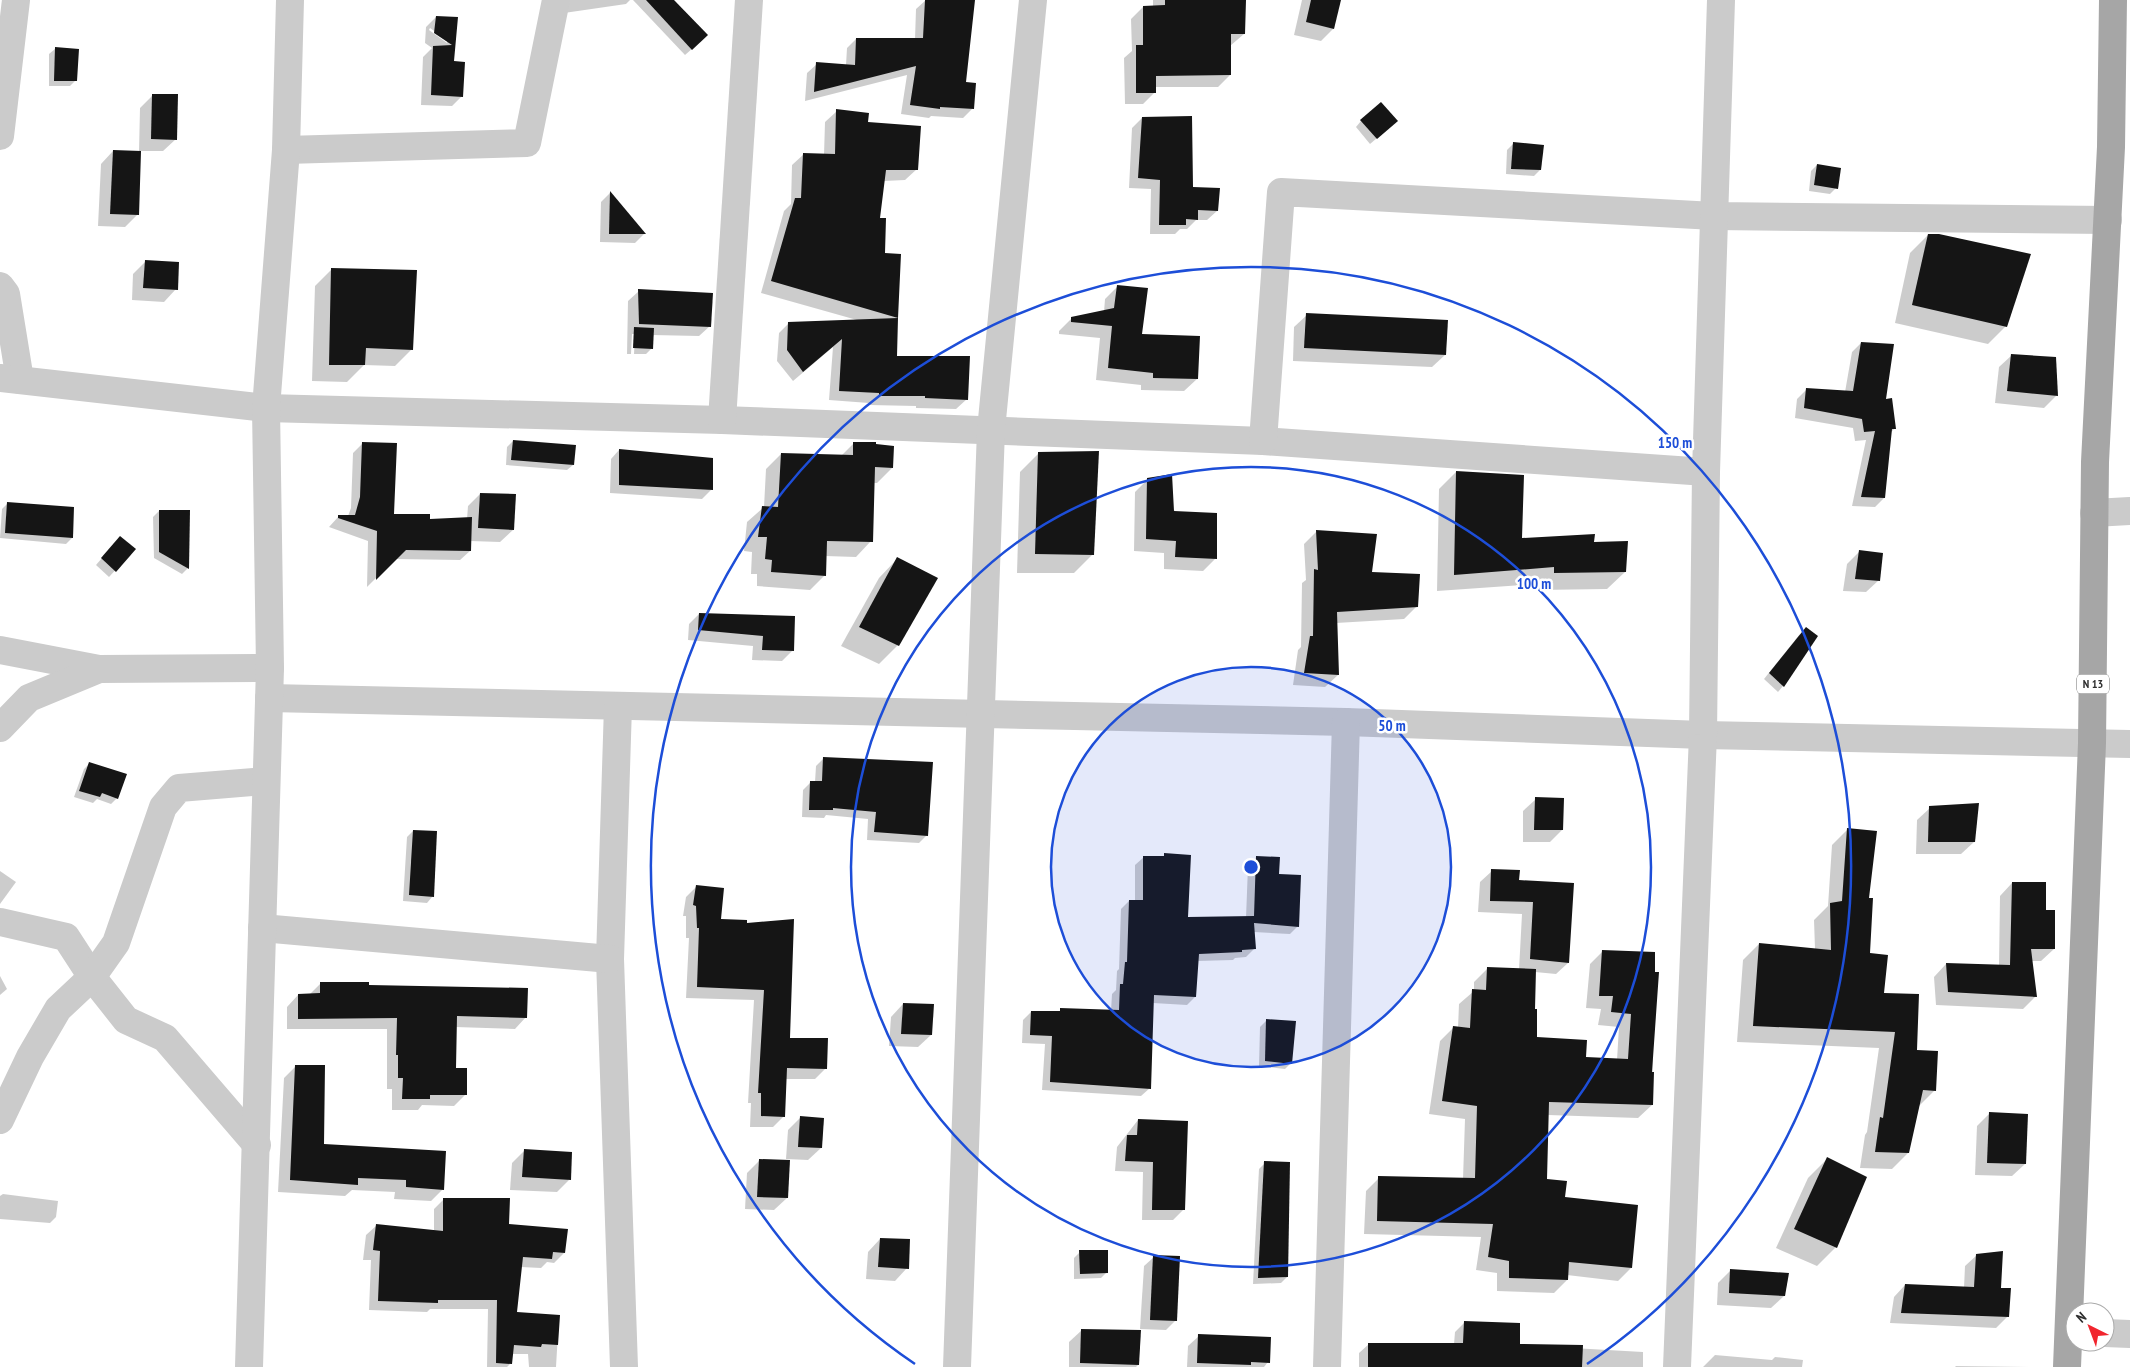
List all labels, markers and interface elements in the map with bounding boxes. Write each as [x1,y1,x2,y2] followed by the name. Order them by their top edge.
[1658,433,1692,452] text: 150 m
[1517,574,1551,593] text: 100 m
[2077,674,2109,694] road number: N 13
[1378,716,1406,735] text: 50 m
[1242,858,1260,876] centre of rings
[2065,1302,2115,1352] north arrow
[2072,1308,2090,1327] text: N

